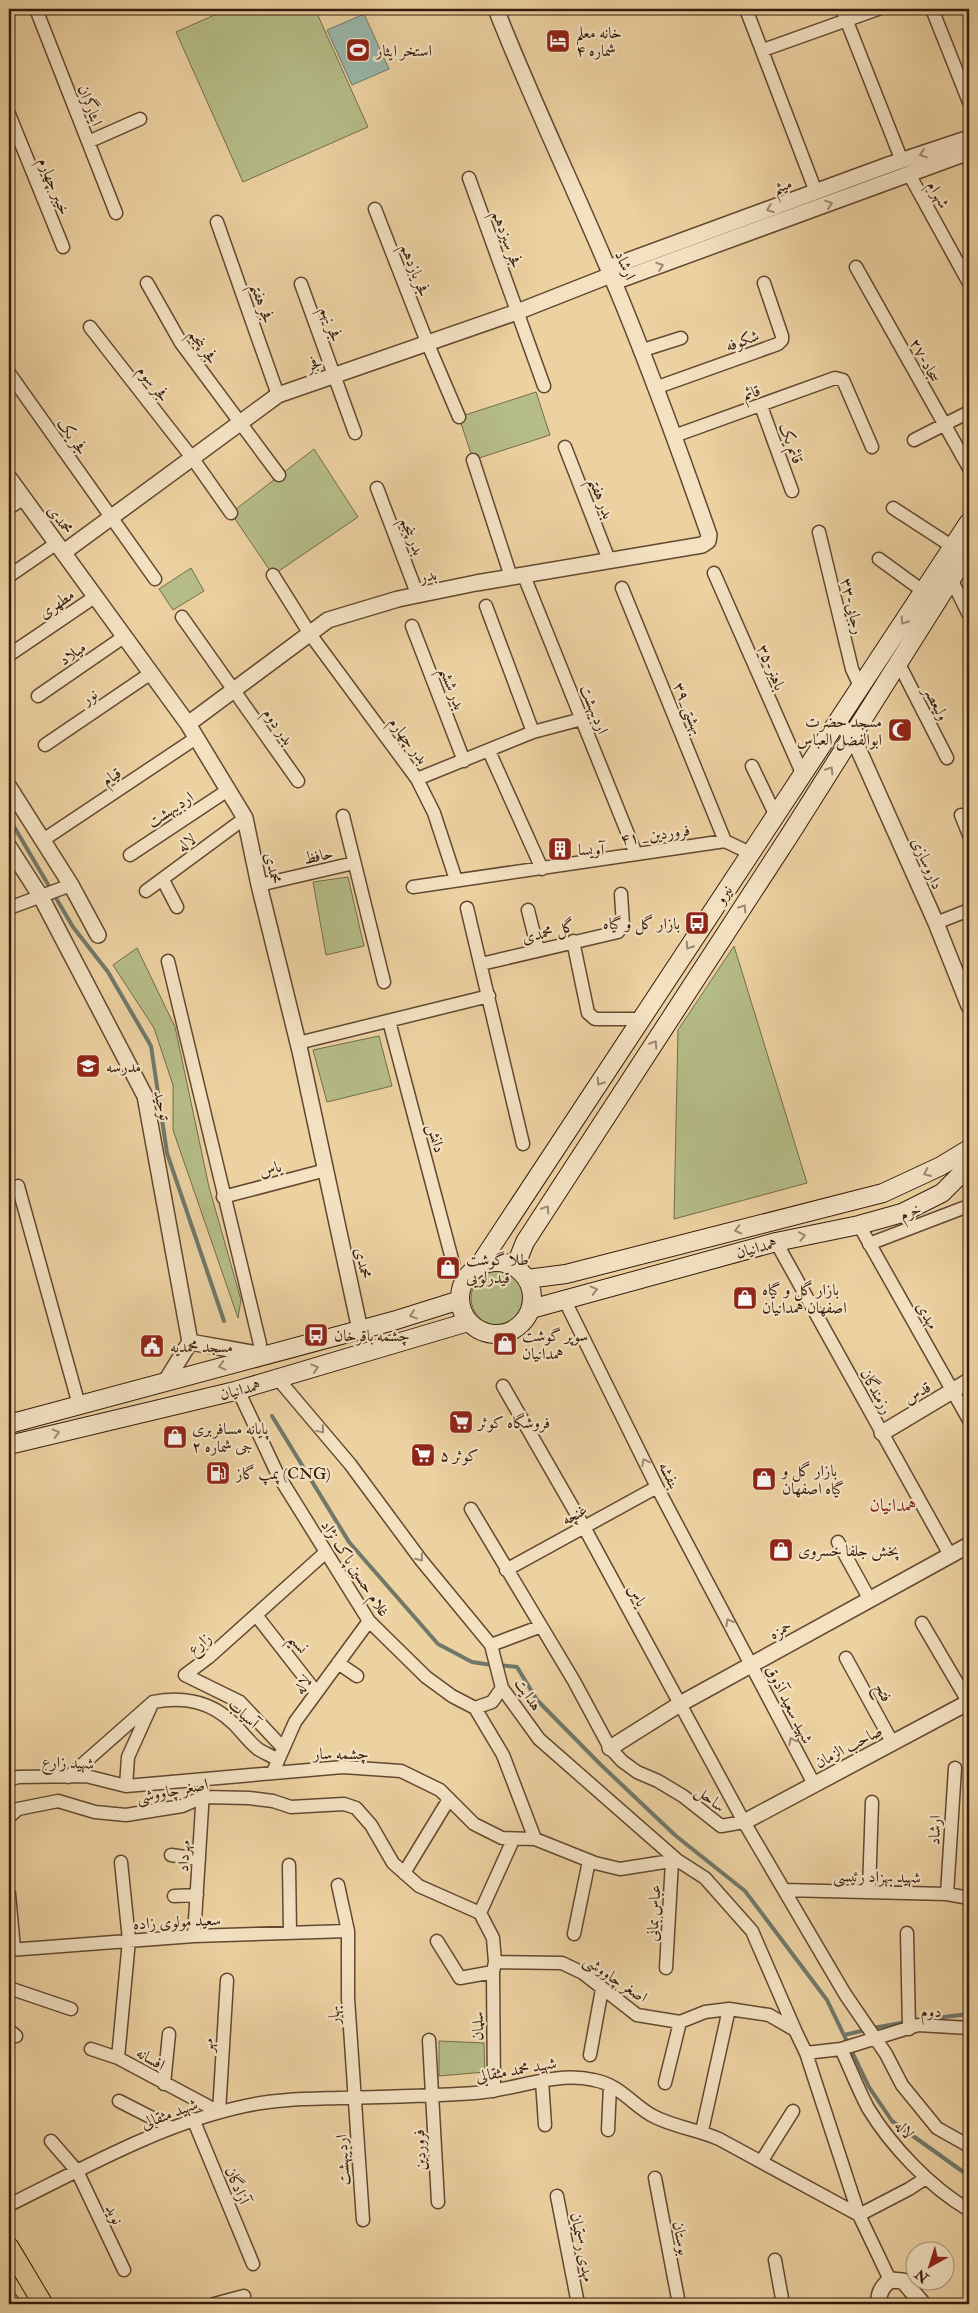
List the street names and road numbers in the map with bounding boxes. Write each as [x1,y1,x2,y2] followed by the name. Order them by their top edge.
[73,82,108,129] street label: ایثارگران
[30,155,75,220] street label: خیبر چهارم
[770,173,797,204] street label: میثم
[919,177,954,214] street label: شهرام
[483,208,527,273] street label: فجر سیزدهم
[391,241,434,302] street label: فجر یازدهم
[610,248,640,283] street label: ارشاد
[240,280,278,328] street label: فجر هفتم
[311,304,346,346] street label: فجر نهم
[180,325,222,371] street label: فجر پنجم
[723,326,762,356] street label: شکوفه
[905,335,945,386] street label: ۲۷-سجاد
[302,352,325,377] street label: فجر
[129,361,174,408] street label: فجر سوم
[740,380,765,409] street label: قائم
[52,414,92,459] street label: فجر یک
[771,420,808,468] street label: قائم یک
[579,475,618,524] street label: بدر هفتم
[43,501,78,538] street label: محمدی
[391,514,428,560] street label: بدر پنجم
[416,564,439,588] street label: بدر
[836,576,868,636] street label: ۳۳-رجایی
[35,585,78,623] street label: مطهری
[55,637,90,670] street label: میلاد
[752,641,790,693] street label: ۳۵-باهنر
[429,664,469,715] street label: بدر ششم
[668,679,708,738] street label: ۳۹_بهشتی
[918,681,953,724] street label: ولیعصر
[575,682,613,737] street label: اردیبهشت
[76,684,101,710] street label: نور
[255,704,298,751] street label: بدر دوم
[381,713,432,771] street label: بدر چهارم
[98,763,127,794] street label: قیام
[144,787,197,832] street label: اردیبهشت
[619,820,691,850] street label: ۴۱ _فروردین
[173,829,200,857] street label: لاله
[907,834,947,893] street label: داروسازی
[301,843,335,869] street label: حافظ
[260,851,286,886] street label: محمدی
[709,881,737,909] street label: نیرو
[520,916,577,949] street label: گل محمدی
[149,1088,175,1123] street label: توحید
[423,1121,450,1155] street label: دانش
[257,1156,285,1182] street label: یاس
[897,1199,925,1229] street label: خرم
[734,1233,779,1263] street label: همدانیان
[350,1246,376,1281] street label: محمدی
[912,1298,943,1333] street label: مهدی
[856,1365,897,1418] street label: رزمندگان
[218,1375,263,1405] street label: همدانیان
[900,1377,935,1409] street label: قدس
[654,1459,684,1492] street label: بنفشه
[558,1500,591,1531] street label: غنچه
[313,1516,394,1623] street label: غلام حسین پاک نژاد
[623,1581,652,1611] street label: یاس
[766,1616,795,1644] street label: حمزه
[184,1628,217,1662] street label: زارع
[279,1629,312,1661] street label: نسیم
[761,1662,817,1747] street label: شهید سعید آذوق
[289,1671,317,1698] street label: لاله
[510,1674,546,1715] street label: هدایت
[866,1679,896,1708] street label: فتح
[224,1694,264,1734] street label: آسیاب
[811,1721,886,1773] street label: صاحب الزمان
[311,1744,369,1764] street label: چشمه سار
[41,1752,95,1777] street label: شهید زارع
[135,1774,210,1809] street label: اصغر چاووشی
[691,1781,729,1818] street label: ساحل
[924,1815,946,1845] street label: ارشاد
[173,1840,195,1873] street label: مهرداد
[833,1866,921,1889] street label: شهید بهزاد رئیسی
[643,1884,665,1942] street label: عباس بمانی
[132,1910,222,1934] street label: سعید مولوی زاده
[579,1950,651,2008] street label: اصغر چاووشی
[921,2002,941,2026] street label: دوم
[324,2005,345,2027] street label: بهار
[468,2011,488,2041] street label: سلمان
[197,2037,218,2055] street label: مهر
[132,2043,169,2075] street label: افسانه
[474,2053,558,2087] street label: شهید محمد مثقالی
[138,2094,200,2134] street label: شهید مثقالی
[890,2116,918,2144] street label: لاله
[409,2129,431,2171] street label: فروردین
[331,2134,355,2186] street label: اردیبهشت
[220,2164,254,2209] street label: آزادگان
[101,2201,128,2228] street label: نوید
[566,2211,599,2283] street label: مهدی رستمیان
[668,2219,694,2257] street label: بوستان

